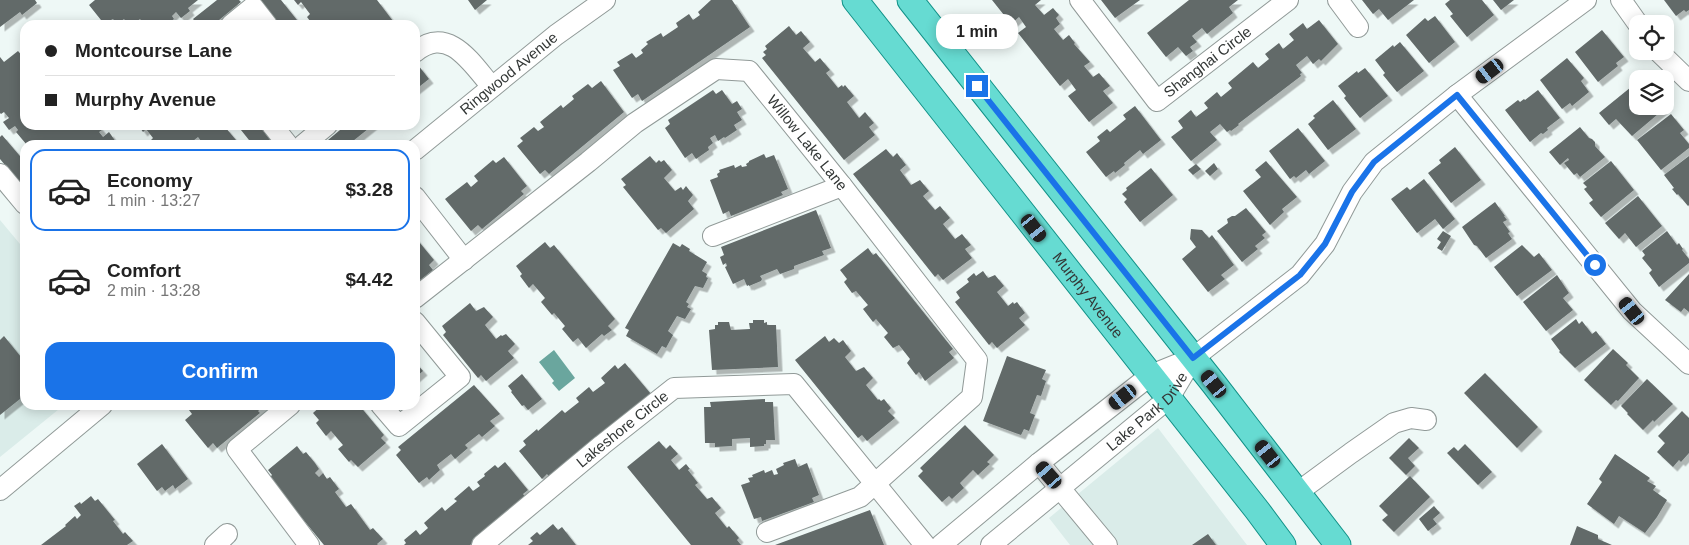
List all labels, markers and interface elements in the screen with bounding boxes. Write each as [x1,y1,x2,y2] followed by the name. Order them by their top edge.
[936,13,1018,48] callout: 1 min
[1629,15,1674,115] map controls
[1629,15,1674,60] button: locate
[1160,22,1255,101] street label: Shanghai Circle
[956,23,998,40] text: 1 min
[456,28,561,118] street label: Ringwood Avenue
[75,40,232,61] text: Montcourse Lane
[1473,56,1506,86] car
[1629,70,1674,115] button: layers
[966,75,988,97] route end
[75,89,216,110] text: Murphy Avenue
[764,91,851,194] street label: Willow Lake Lane
[47,168,92,213] icon: car
[107,170,193,191] text: Economy
[345,179,393,200] text: $3.28
[107,192,200,209] text: 1 min · 13:27
[1018,212,1049,244] car
[1049,249,1127,341] street label: Murphy Avenue
[1584,254,1606,276] route start
[47,258,92,303] icon: car
[107,260,181,281] text: Comfort
[345,269,393,290] text: $4.42
[107,282,200,299] text: 2 min · 13:28
[1616,295,1647,327] car
[45,342,395,400] button: Confirm
[1198,368,1229,400] car
[1103,369,1191,454] street label: Lake Park Drive
[1106,382,1139,412] car
[573,387,671,471] street label: Lakeshore Circle
[1252,438,1283,470] car
[1033,459,1064,491] car

